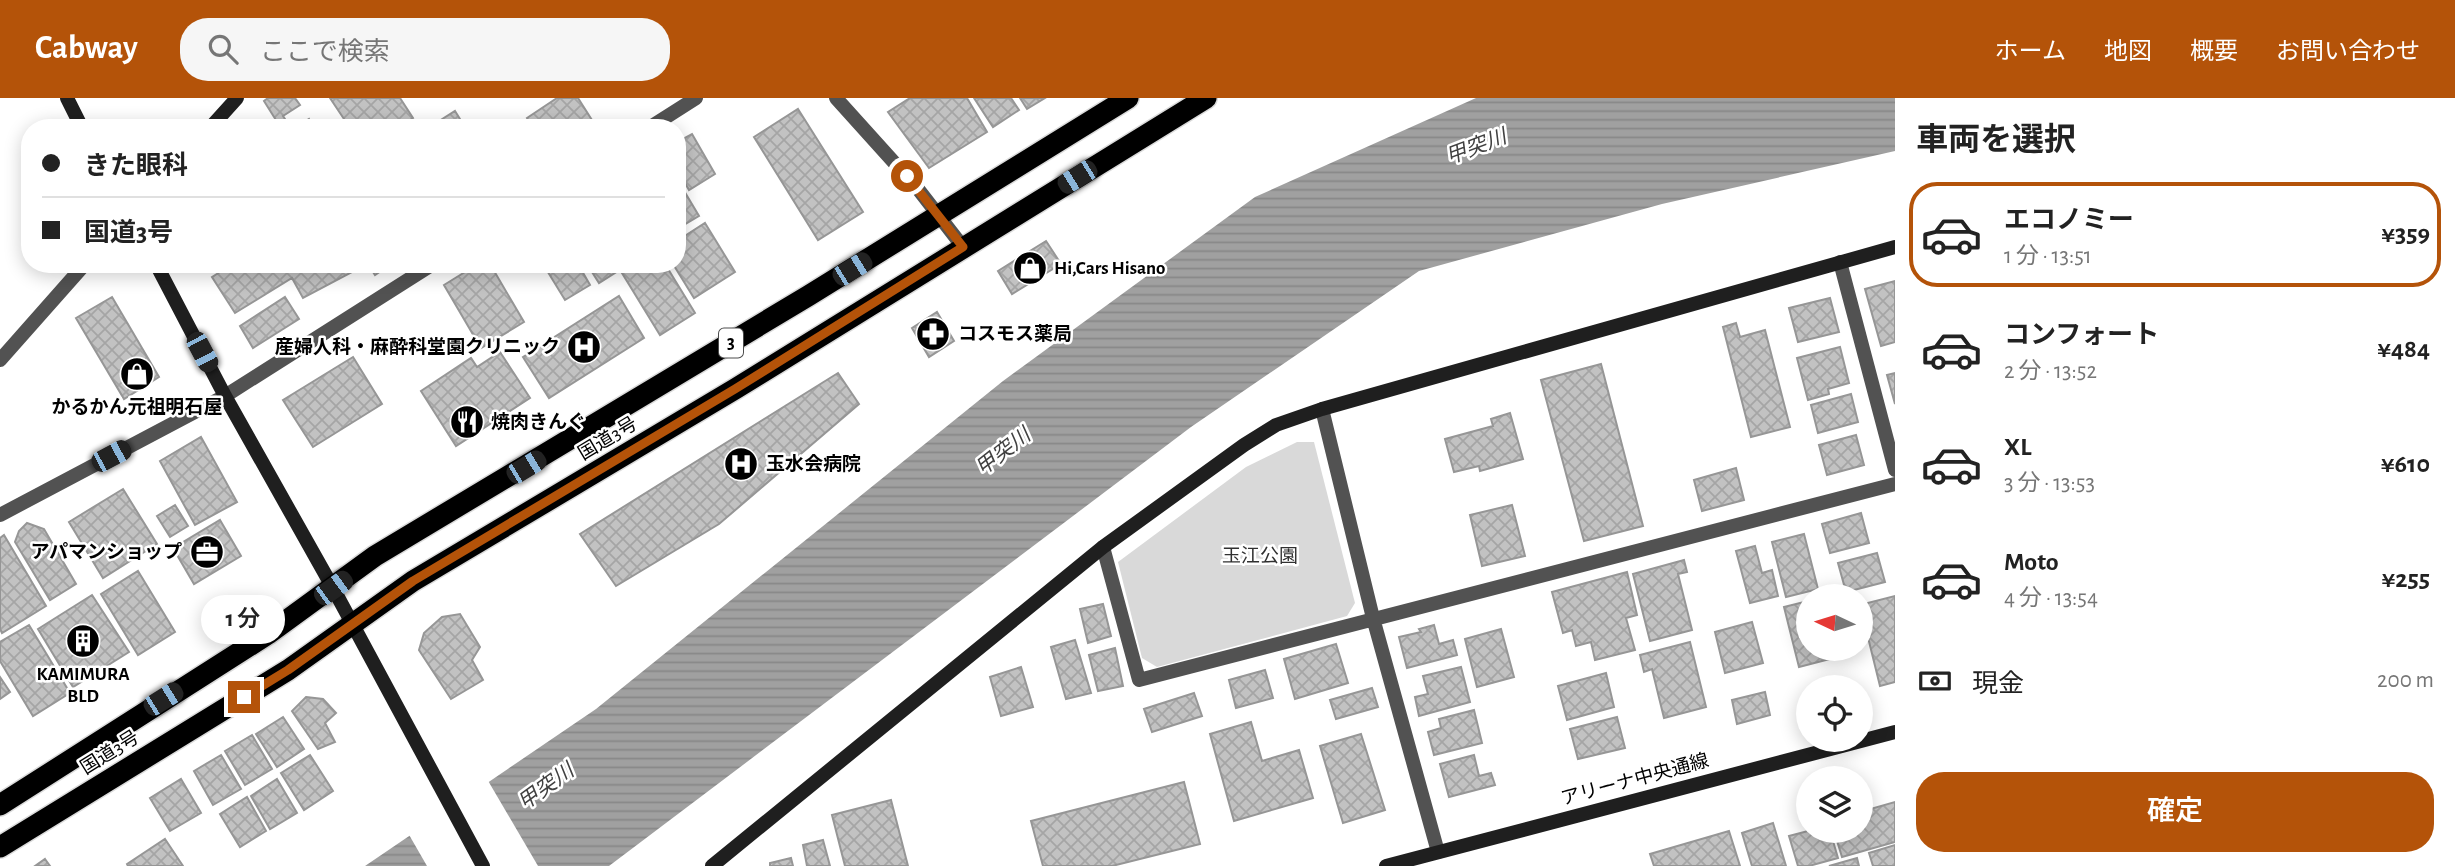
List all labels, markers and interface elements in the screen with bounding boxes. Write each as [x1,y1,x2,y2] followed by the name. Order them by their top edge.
[180,18,670,81] search box
[204,30,242,68] icon: search
[35,32,138,65] text: Cabway
[260,39,390,65] text: ここで検索
[1995,40,2066,64] text: ホーム
[2104,40,2152,64] text: 地図
[2190,40,2238,64] text: 概要
[2276,40,2420,64] text: お問い合わせ
[1442,124,1511,168] water label: 甲突川
[1916,124,2076,156] text: 車両を選択
[84,153,188,179] text: きた眼科
[1054,157,1101,197] car
[891,160,923,192] route start
[1920,203,1983,266] icon: car
[2004,207,2134,233] text: エコノミー
[84,220,173,246] text: 国道3号
[2381,221,2430,247] text: ¥359
[2004,245,2092,268] text: 1 分 · 13:51
[829,249,876,289] car
[1011,249,1049,287] shop icon: Hi,Cars Hisano
[1054,259,1165,278] place label: Hi,Cars Hisano
[914,315,952,353] pharmacy icon: コスモス薬局
[1920,318,1983,381] icon: car
[2004,322,2159,348] text: コンフォート
[958,324,1072,344] place label: コスモス薬局
[565,328,603,366] hospital icon: 産婦人科・麻酔科堂園クリニック
[719,328,743,358] road number: 3
[183,329,222,375] car
[275,336,560,357] place label: 産婦人科・麻酔科堂園クリニック
[2377,336,2430,362] text: ¥484
[118,355,156,393] shop icon: かるかん元祖明石屋
[2004,360,2097,383] text: 2 分 · 13:52
[51,397,223,417] place label: かるかん元祖明石屋
[448,403,486,441] restaurant icon: 焼肉きんぐ
[491,412,586,432] place label: 焼肉きんぐ
[575,413,641,464] street label: 国道3号
[971,422,1036,480] water label: 甲突川
[1920,433,1983,496] icon: car
[2004,434,2031,460] text: XL
[88,437,135,475] car
[722,445,760,483] hospital icon: 玉水会病院
[503,447,550,487] car
[2381,451,2430,477] text: ¥610
[766,454,861,474] place label: 玉水会病院
[2004,472,2095,495] text: 3 分 · 13:53
[188,533,226,571] office icon: アパマンショップ
[30,542,182,562] place label: アパマンショップ
[1222,546,1298,566] park label: 玉江公園
[1920,548,1983,611] icon: car
[2004,549,2059,575] text: Moto
[2382,566,2430,592] text: ¥255
[310,567,357,609] car
[1796,584,1872,662] north arrow
[1796,584,1873,843] map controls
[2004,587,2098,610] text: 4 分 · 13:54
[202,596,286,644] callout: 1 分
[226,608,260,631] text: 1 分
[64,622,102,660] building icon: KAMIMURA BLD
[1916,662,1954,700] icon: cash
[36,665,130,706] place label: KAMIMURA BLD
[2377,669,2434,692] text: 200 m
[1972,671,2024,697] text: 現金
[1796,675,1873,752] button: locate
[140,679,187,719] car
[228,681,260,713] route end
[77,727,143,778] street label: 国道3号
[1559,750,1711,809] street label: アリーナ中央通線
[514,758,579,814] water label: 甲突川
[1796,766,1873,843] button: layers
[1916,772,2434,852] button: 確定

